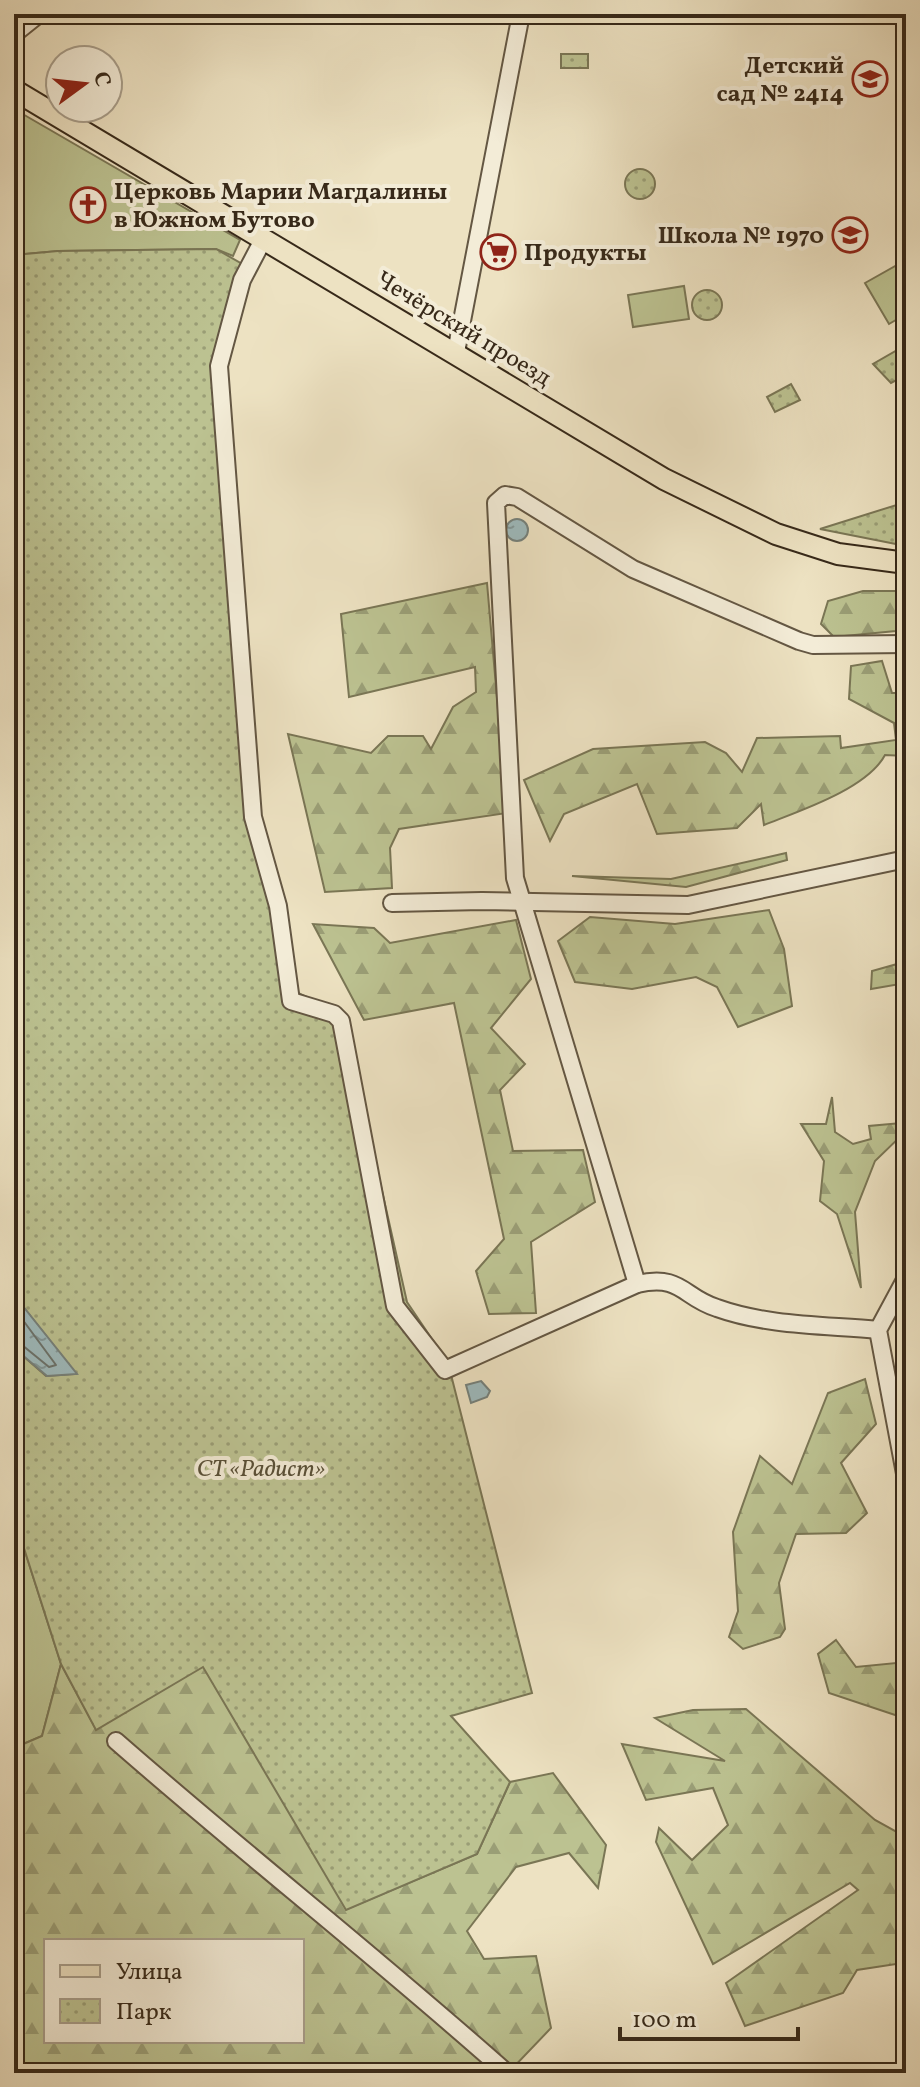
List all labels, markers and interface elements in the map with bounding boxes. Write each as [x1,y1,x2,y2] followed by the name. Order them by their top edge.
[44,44,124,124] north arrow
[716,50,844,112] place label: Детский сад № 2414
[851,60,889,98] school or university icon: Детский сад № 2414
[84,69,118,90] text: С
[114,176,447,238] place label: Церковь Марии Магдалины в Южном Бутово
[69,186,107,224] church icon: Церковь Марии Магдалины в Южном Бутово
[831,216,869,254] school or university icon: Школа № 1970
[658,220,824,254] place label: Школа № 1970
[479,233,517,271] supermarket icon: Продукты
[524,237,647,271] place label: Продукты
[369,264,558,396] street label: Чечёрский проезд
[197,1453,325,1487] park label: СТ «Радист»
[44,1939,304,2043] legend
[116,1956,183,1990] text: Улица
[620,1991,798,2041] scale bar
[116,1996,172,2030] text: Парк
[632,2004,697,2038] text: 100 m

